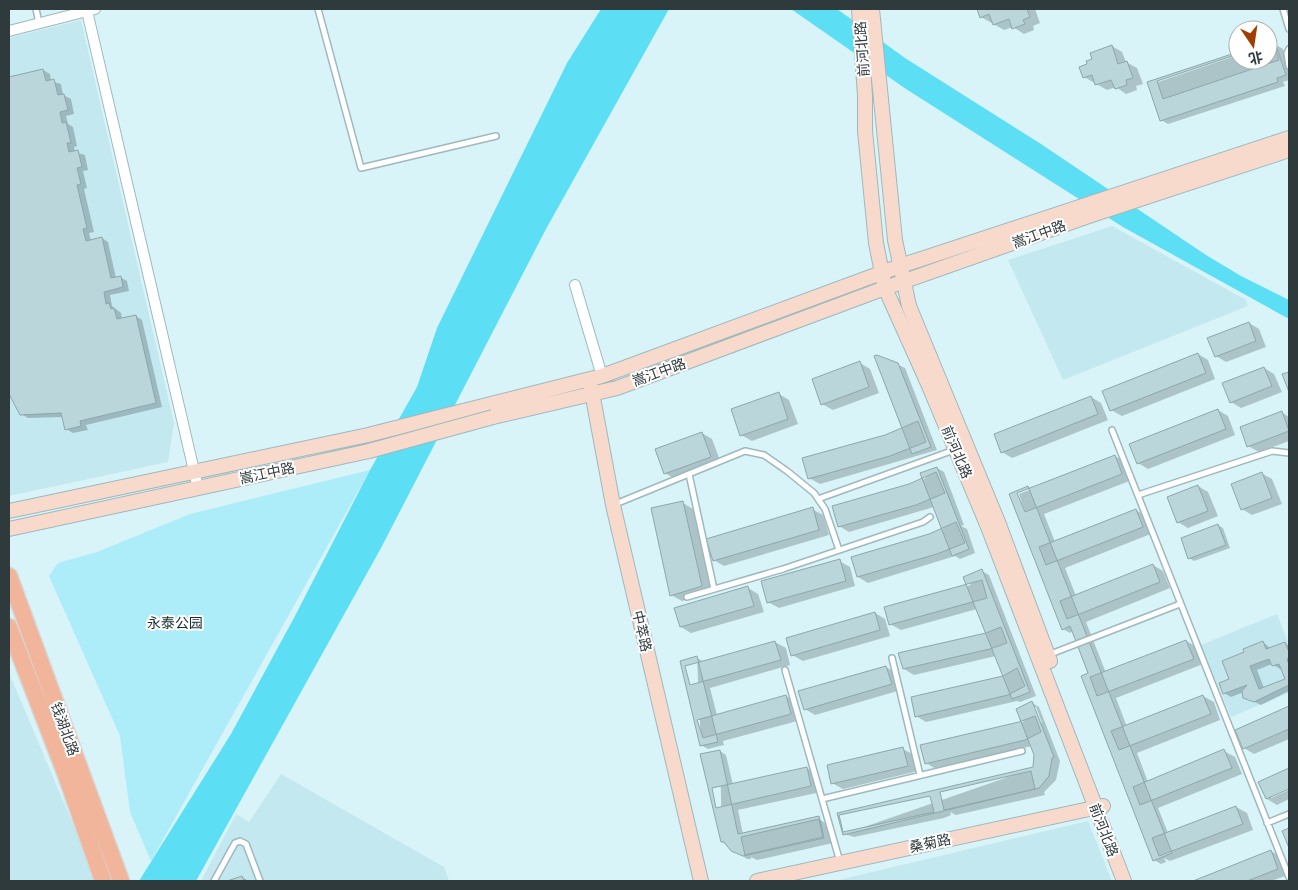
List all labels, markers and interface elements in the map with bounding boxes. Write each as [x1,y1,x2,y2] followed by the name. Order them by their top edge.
[851,20,873,78] street label: 前河北路
[1228,20,1278,70] north arrow
[1247,47,1265,68] text: 北
[1010,216,1068,252] street label: 嵩江中路
[630,354,688,390] street label: 嵩江中路
[938,423,976,481] street label: 前河北路
[238,458,296,488] street label: 嵩江中路
[629,609,655,653] street label: 中萃路
[147,614,203,632] park label: 永泰公园
[47,700,83,758] street label: 钱湖北路
[1086,801,1122,859] street label: 前河北路
[908,830,952,856] street label: 桑菊路

